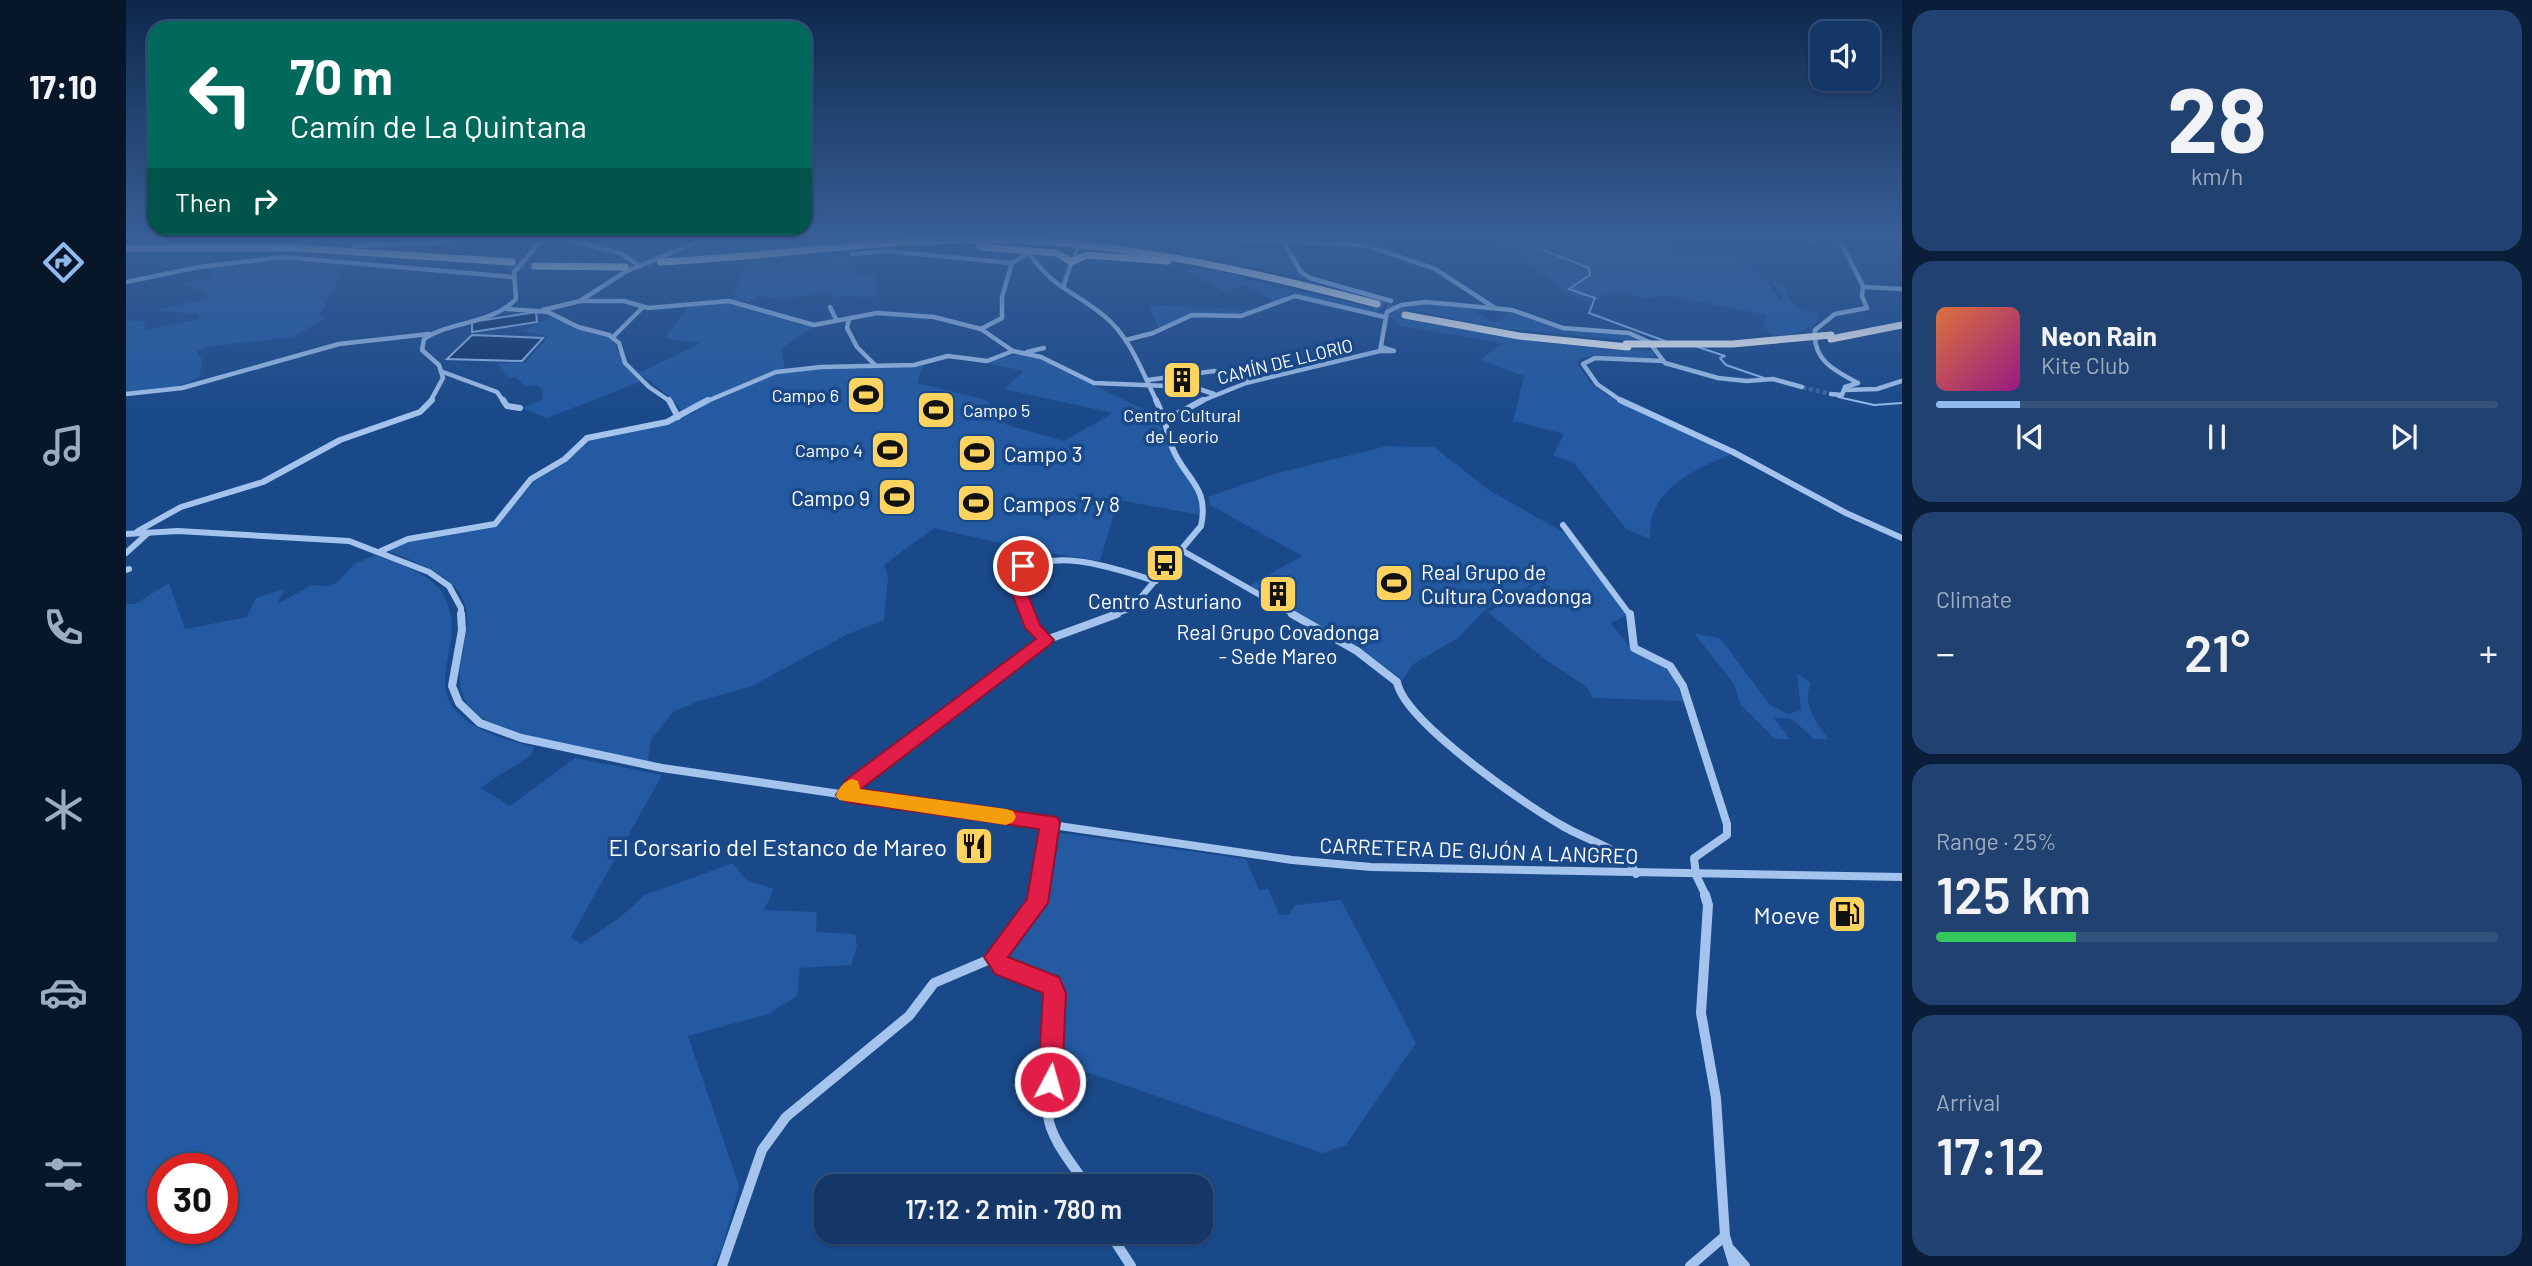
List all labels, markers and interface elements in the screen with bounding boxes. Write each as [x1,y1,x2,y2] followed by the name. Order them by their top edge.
[1810,21,1880,91] map controls
[1810,21,1880,91] button: sound
[290,46,393,105] text: 70 m
[175,49,266,140] icon: left
[2167,62,2267,171] text: 28
[29,67,97,105] text: 17:10
[290,106,587,144] text: Camín de La Quintana
[2191,162,2243,190] text: km/h
[246,182,284,220] icon: right
[175,186,232,217] text: Then
[39,238,88,287] icon: directions
[2041,320,2157,351] text: Neon Rain
[1215,333,1355,389] street label: CAMÍN DE LLORIO
[2041,351,2130,379] text: Kite Club
[1161,359,1203,401] building icon: Centro Cultural de Leorio
[845,374,887,416] sports icon: Campo 6
[772,384,839,406] place label: Campo 6
[915,389,957,431] sports icon: Campo 5
[963,399,1030,421] place label: Campo 5
[1123,404,1241,447] place label: Centro Cultural de Leorio
[2011,418,2049,456] icon: previous
[2198,418,2236,456] icon: pause
[2385,418,2423,456] icon: next
[39,421,88,470] icon: music
[869,429,911,471] sports icon: Campo 4
[956,432,998,474] sports icon: Campo 3
[795,439,863,461] place label: Campo 4
[1004,441,1083,466] place label: Campo 3
[876,476,918,518] sports icon: Campo 9
[955,482,997,524] sports icon: Campos 7 y 8
[791,485,870,510] place label: Campo 9
[1003,491,1120,516] place label: Campos 7 y 8
[993,536,1053,596] pin
[1144,542,1186,584] bus stop icon: Centro Asturiano
[1004,547,1042,585] icon: arrive
[1421,559,1592,608] place label: Real Grupo de Cultura Covadonga
[1373,562,1415,604] sports icon: Real Grupo de Cultura Covadonga
[1257,573,1299,615] building icon: Real Grupo Covadonga - Sede Mareo
[1936,585,2012,613] text: Climate
[1088,588,1242,613] place label: Centro Asturiano
[39,603,88,652] icon: phone
[1177,619,1379,668] place label: Real Grupo Covadonga - Sede Mareo
[2184,620,2250,682] text: 21°
[1936,629,1955,675] text: −
[2479,629,2498,675] text: +
[39,785,88,834] icon: climate
[953,825,995,867] restaurant icon: El Corsario del Estanco de Mareo
[1936,827,2056,855] text: Range · 25%
[608,832,947,861] place label: El Corsario del Estanco de Mareo
[1319,832,1639,868] street label: CARRETERA DE GIJÓN A LANGREO
[1936,862,2091,924] text: 125 km
[1826,893,1868,935] fuel station icon: Moeve
[1753,900,1820,929] place label: Moeve
[39,968,88,1017] icon: car
[1013,1045,1087,1119] position arrow
[1936,1088,2000,1116] text: Arrival
[1936,1123,2045,1185] text: 17:12
[39,1150,88,1199] icon: filters
[147,1153,238,1244] speed limit sign: 30
[905,1193,1122,1224] text: 17:12 · 2 min · 780 m

